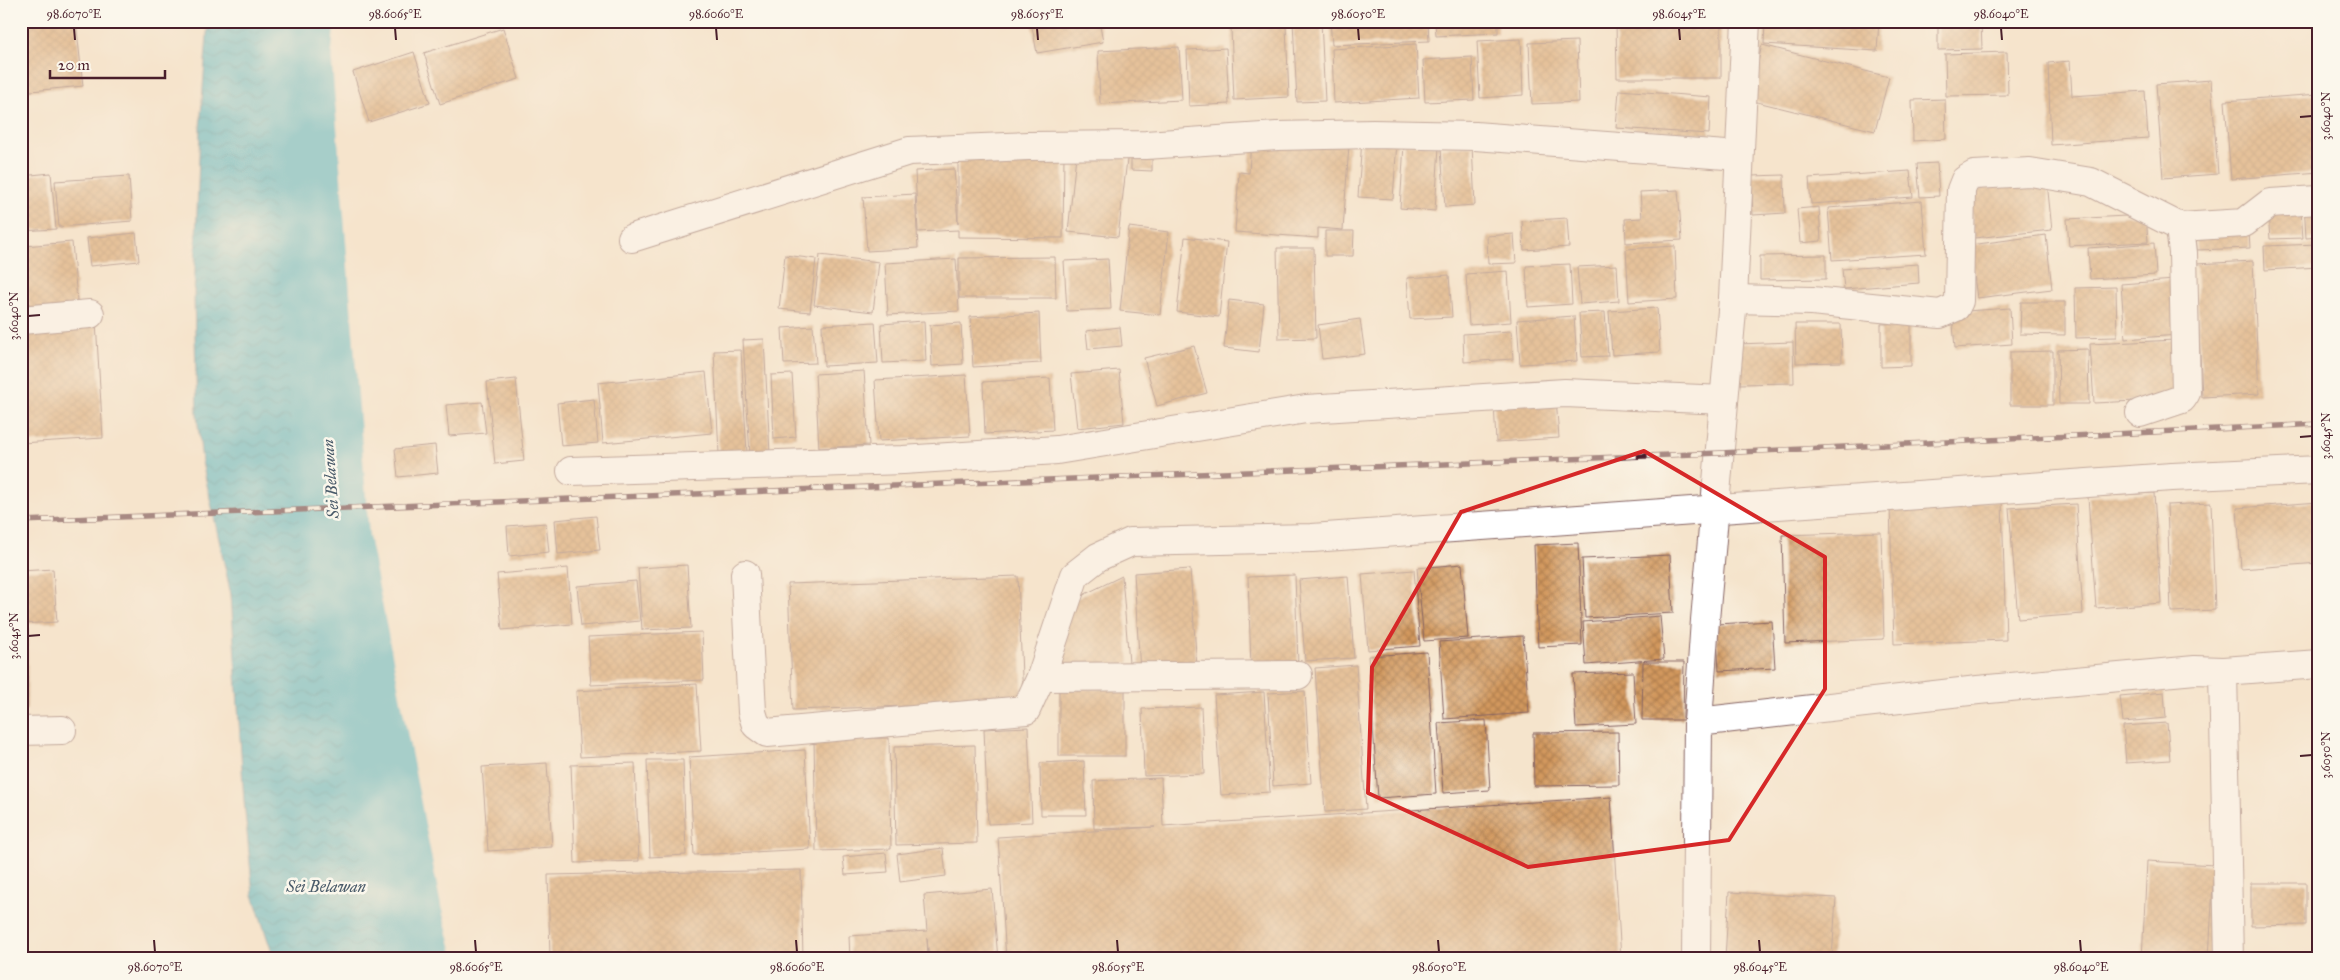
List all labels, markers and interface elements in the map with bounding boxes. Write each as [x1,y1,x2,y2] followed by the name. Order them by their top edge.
[47,7,102,21] text: 98.6070°E
[368,7,422,21] text: 98.6065°E
[689,7,744,21] text: 98.6060°E
[1011,7,1064,21] text: 98.6055°E
[1331,7,1385,21] text: 98.6050°E
[1652,7,1706,21] text: 98.6045°E
[1973,7,2029,21] text: 98.6040°E
[50,48,165,80] scale bar
[58,56,90,74] text: 20 m
[2319,92,2333,140] text: 3.6040°N
[7,292,21,340] text: 3.6040°N
[2319,412,2333,460] text: 3.6045°N
[318,438,343,520] water label: Sei Belawan
[7,612,21,660] text: 3.6045°N
[2319,731,2333,779] text: 3.6050°N
[285,877,367,896] water label: Sei Belawan
[128,960,183,974] text: 98.6070°E
[449,960,503,974] text: 98.6065°E
[770,960,825,974] text: 98.6060°E
[1092,960,1145,974] text: 98.6055°E
[1412,960,1466,974] text: 98.6050°E
[1733,960,1787,974] text: 98.6045°E
[2053,960,2109,974] text: 98.6040°E

